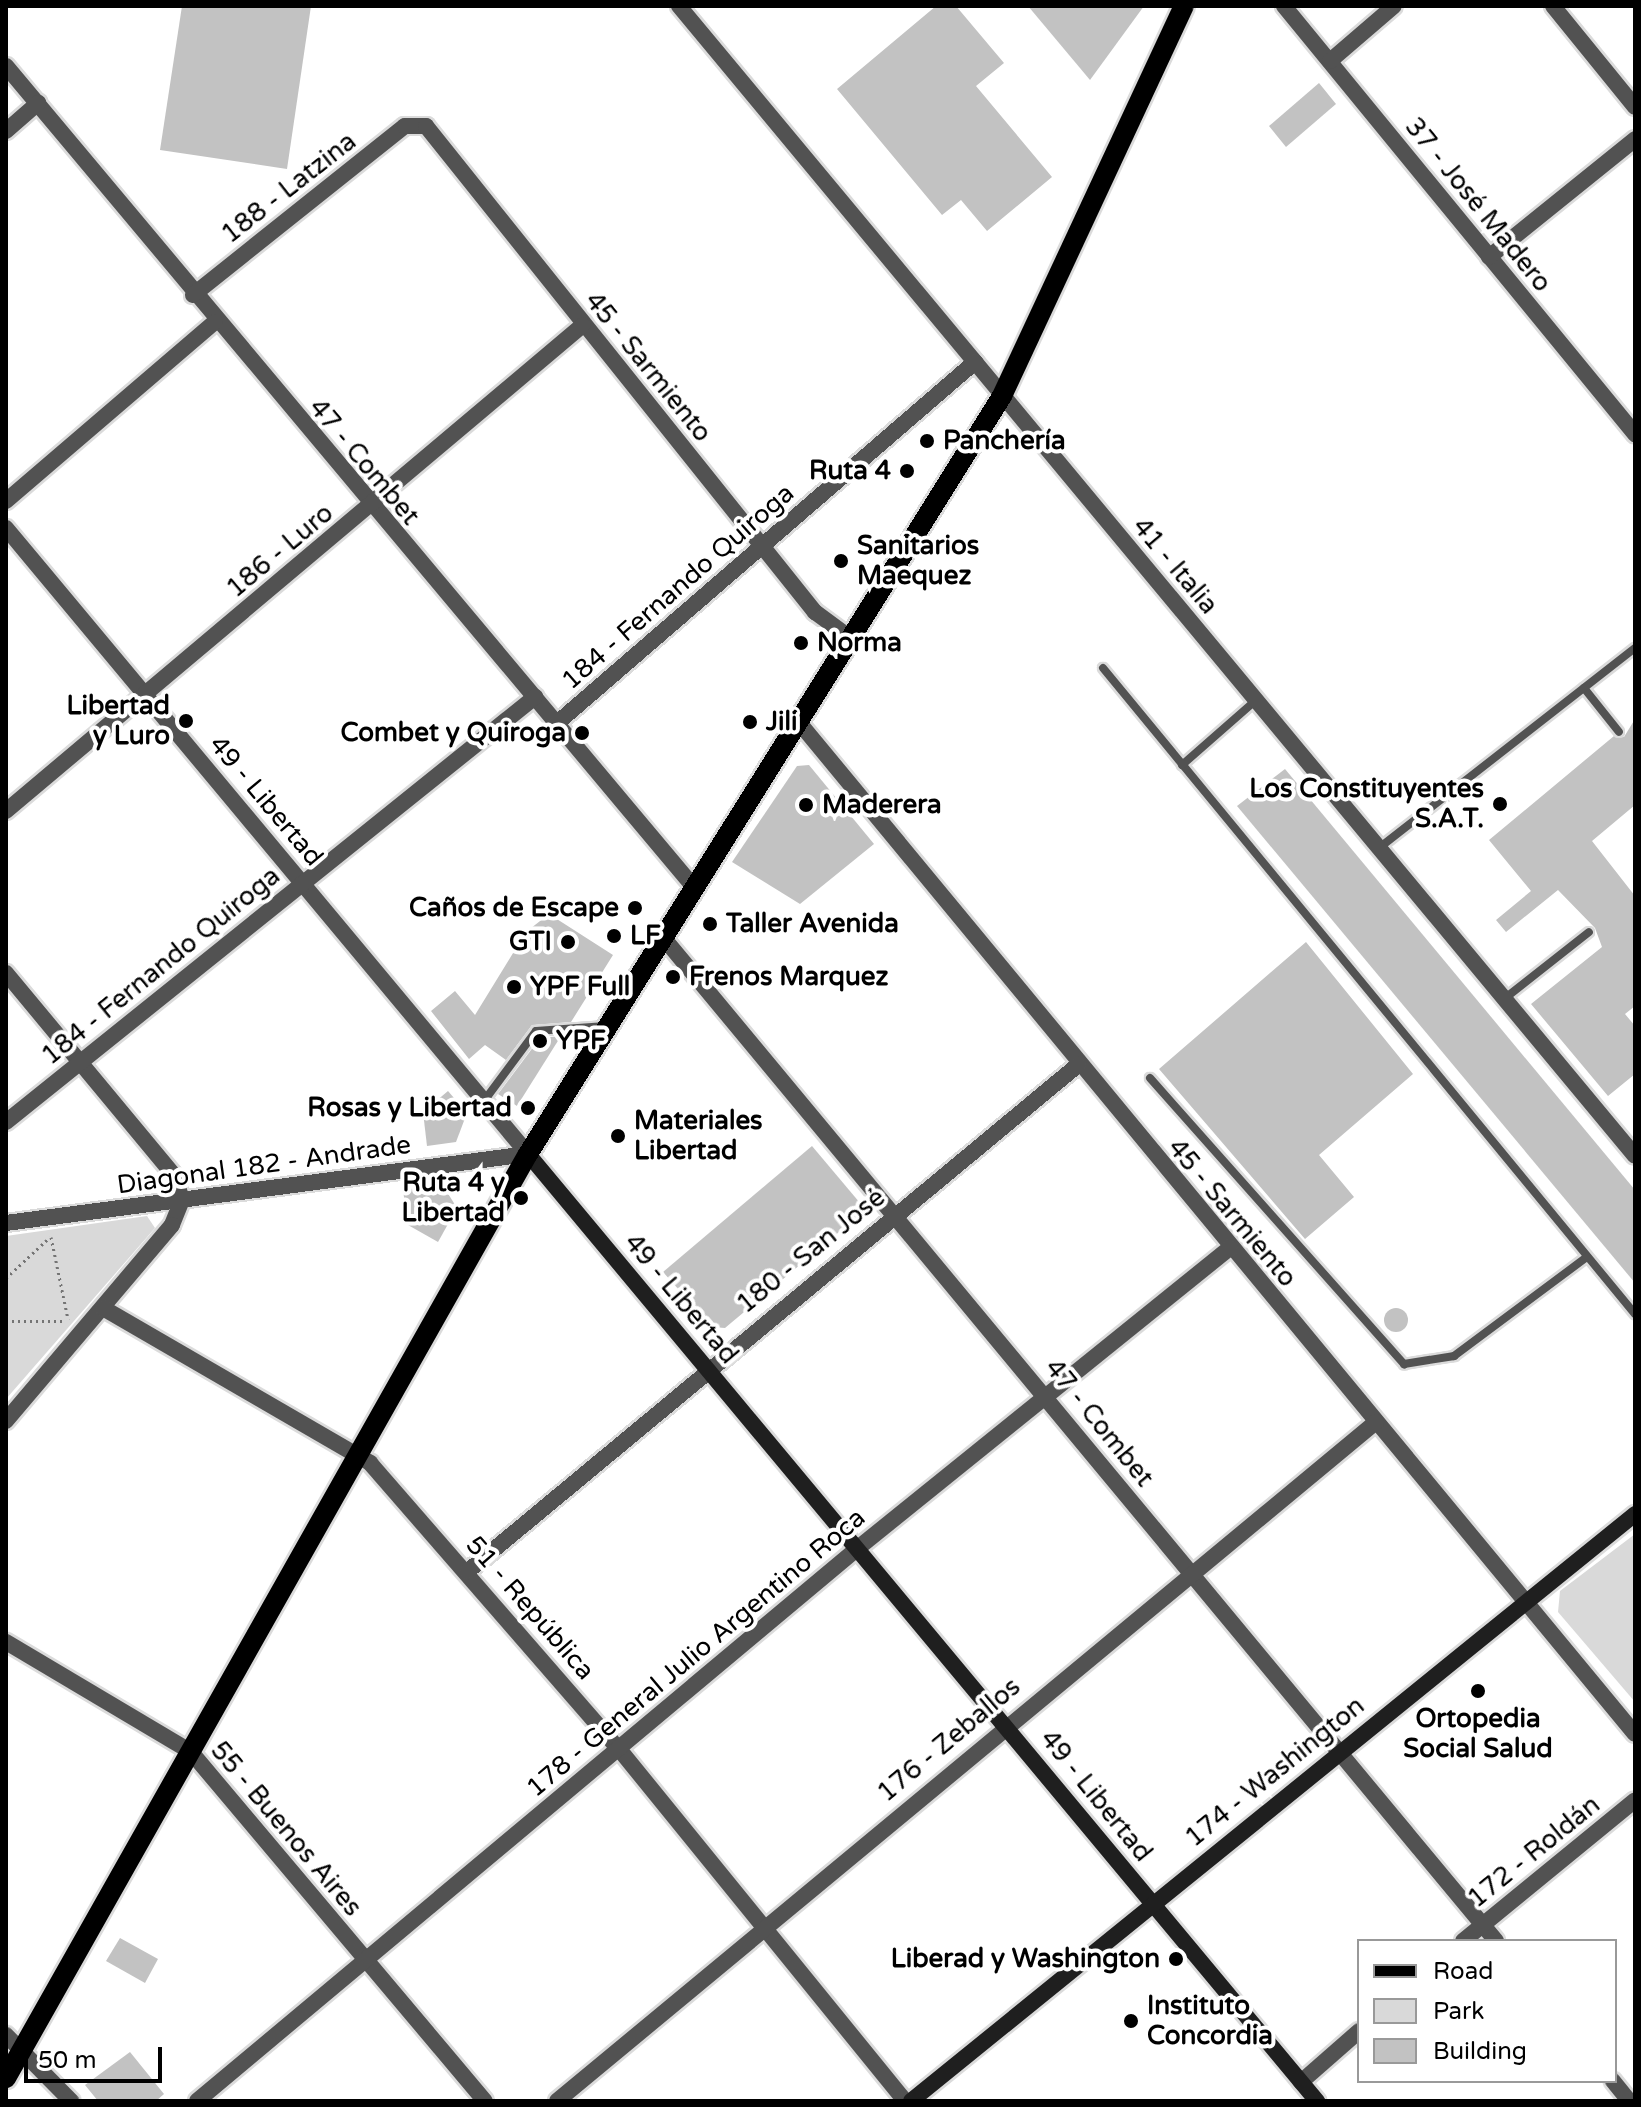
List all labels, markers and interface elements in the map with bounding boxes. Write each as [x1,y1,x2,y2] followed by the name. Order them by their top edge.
[1398,112,1558,298] street label: 37 - José Madero
[215,126,363,250] street label: 188 - Latzina
[578,286,718,448] street label: 45 - Sarmiento
[302,393,426,531] street label: 47 - Combet
[943,425,1066,457] place label: Panchería
[918,432,936,450] marker: Panchería
[809,455,891,487] place label: Ruta 4
[898,462,916,480] marker: Ruta 4
[556,478,800,696] street label: 184 - Fernando Quiroga
[220,497,340,605] street label: 186 - Luro
[1126,512,1224,620] street label: 41 - Italia
[857,530,979,592] place label: Sanitarios Maequez
[832,552,850,570] marker: Sanitarios Maequez
[817,627,902,659] place label: Norma
[792,634,810,652] marker: Norma
[67,690,170,752] place label: Libertad y Luro
[766,706,798,738] place label: Jili
[177,712,195,730] marker: Libertad y Luro
[741,713,759,731] marker: Jili
[341,717,566,749] place label: Combet y Quiroga
[573,724,591,742] marker: Combet y Quiroga
[203,730,329,872] street label: 49 - Libertad
[1249,773,1484,834] place label: Los Constituyentes S.A.T.
[822,789,942,821] place label: Maderera
[1491,795,1509,813] marker: Los Constituyentes S.A.T.
[797,796,815,814] marker: Maderera
[36,860,286,1072] street label: 184 - Fernando Quiroga
[409,892,619,924] place label: Caños de Escape
[626,899,644,917] marker: Caños de Escape
[726,908,899,940] place label: Taller Avenida
[701,915,719,933] marker: Taller Avenida
[630,920,661,952] place label: LF
[509,926,552,958] place label: GTI
[605,927,623,945] marker: LF
[559,933,577,951] marker: GTI
[689,961,888,993] place label: Frenos Marquez
[664,968,682,986] marker: Frenos Marquez
[530,971,630,1003] place label: YPF Full
[505,978,523,996] marker: YPF Full
[556,1025,606,1057] place label: YPF
[531,1032,549,1050] marker: YPF
[307,1092,512,1124] place label: Rosas y Libertad
[519,1099,537,1117] marker: Rosas y Libertad
[634,1105,763,1166] place label: Materiales Libertad
[609,1127,627,1145] marker: Materiales Libertad
[115,1129,413,1201] street label: Diagonal 182 - Andrade
[1161,1133,1303,1293] street label: 45 - Sarmiento
[402,1167,505,1228] place label: Ruta 4 y Libertad
[731,1182,891,1320] street label: 180 - San José
[512,1189,530,1207] marker: Ruta 4 y Libertad
[618,1228,744,1370] street label: 49 - Libertad
[1038,1353,1160,1493] street label: 47 - Combet
[520,1502,872,1804] street label: 178 - General Julio Argentino Roca
[459,1530,601,1686] street label: 51 - República
[871,1671,1027,1809] street label: 176 - Zeballos
[1469,1682,1487,1700] marker: Ortopedia Social Salud
[1179,1690,1371,1854] street label: 174 - Washington
[1403,1703,1553,1764] place label: Ortopedia Social Salud
[1033,1724,1159,1868] street label: 49 - Libertad
[204,1735,368,1923] street label: 55 - Buenos Aires
[1462,1789,1606,1915] street label: 172 - Roldán
[1357,1939,1617,2083] legend
[891,1943,1160,1975] place label: Liberad y Washington
[1167,1950,1185,1968] marker: Liberad y Washington
[1433,1957,1493,1986] text: Road
[1147,1990,1273,2052] place label: Instituto Concordia
[1433,1997,1484,2026] text: Park
[1122,2012,1140,2030] marker: Instituto Concordia
[28,2031,166,2081] scale bar
[1433,2037,1527,2066] text: Building
[38,2046,96,2075] text: 50 m

